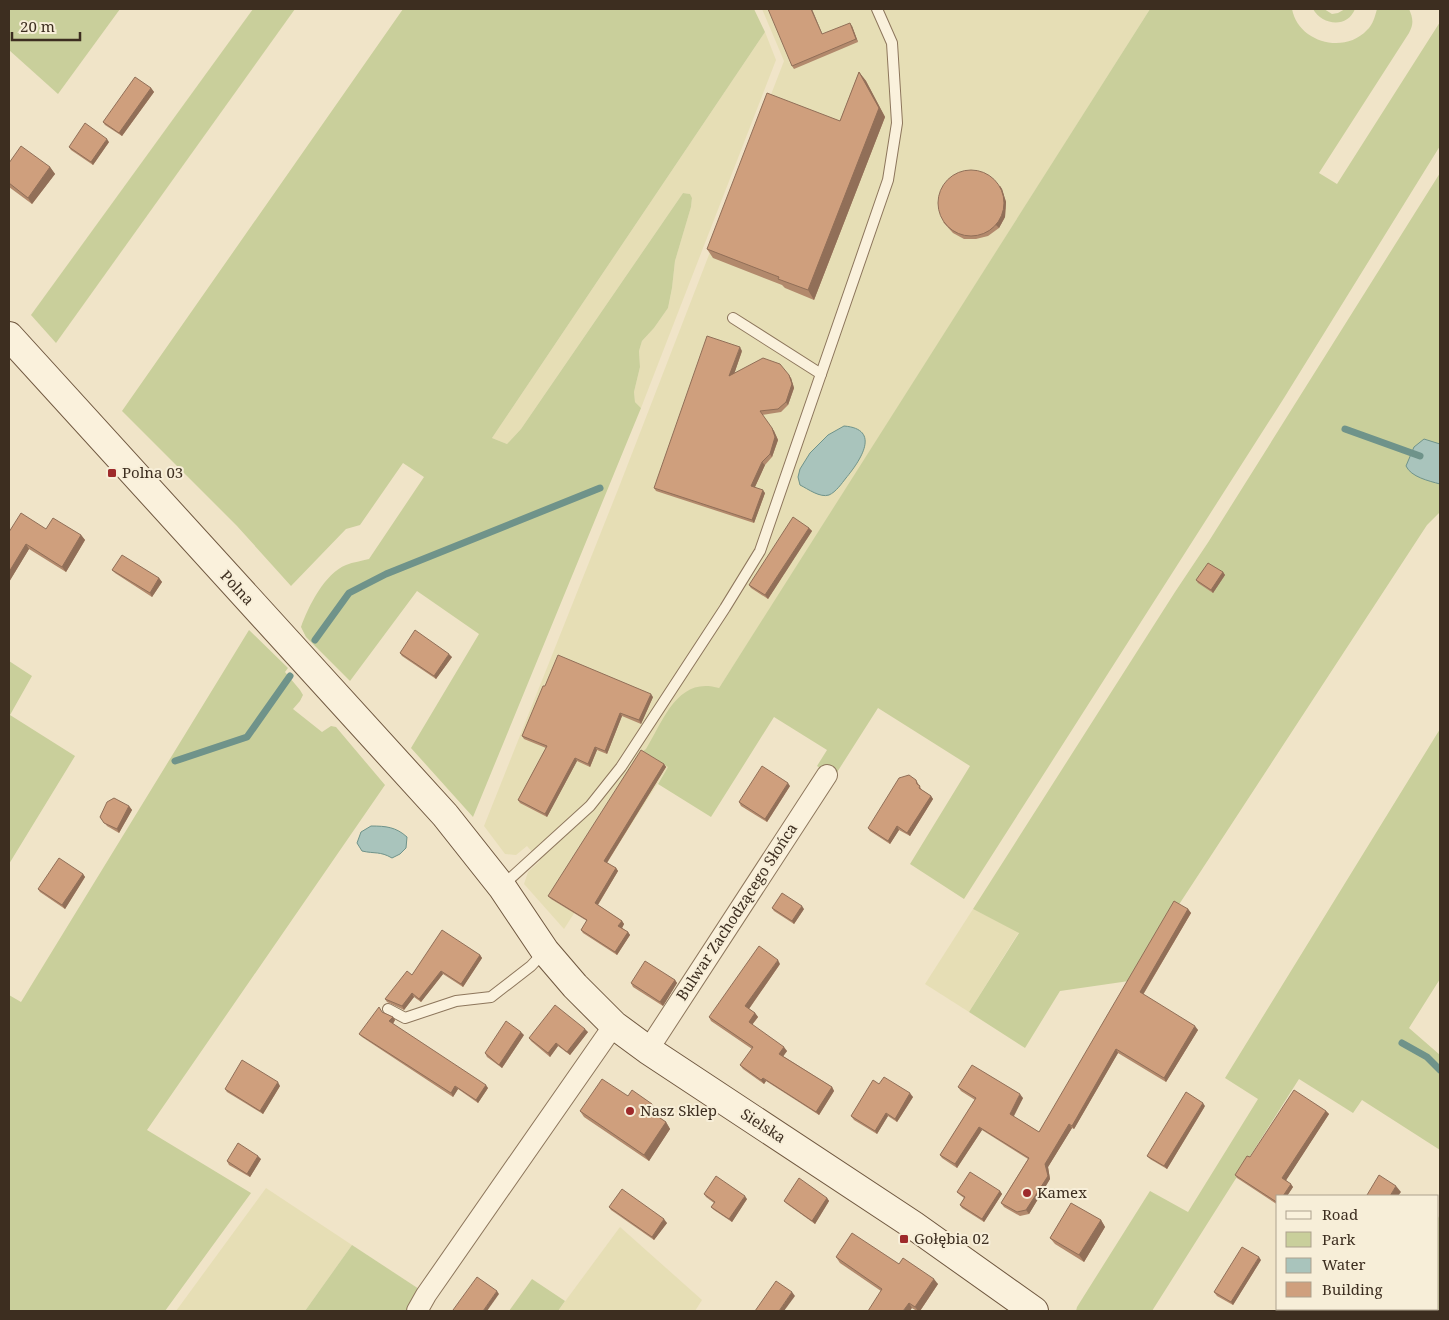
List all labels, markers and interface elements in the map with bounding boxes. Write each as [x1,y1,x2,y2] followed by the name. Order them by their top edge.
[12,10,80,42] scale bar
[20,16,55,36] text: 20 m
[122,462,183,482] place label: Polna 03
[106,467,118,479] marker: Polna 03
[217,566,259,609] street label: Polna
[671,819,801,1004] street label: Bulwar Zachodzącego Słońca
[640,1100,717,1120] place label: Nasz Sklep
[737,1103,790,1147] street label: Sielska
[624,1105,636,1117] marker: Nasz Sklep
[1037,1182,1087,1202] place label: Kamex
[1021,1187,1033,1199] marker: Kamex
[1276,1195,1439,1310] legend
[1322,1204,1358,1224] text: Road
[914,1228,989,1248] place label: Gołębia 02
[1322,1229,1356,1249] text: Park
[898,1233,910,1245] marker: Gołębia 02
[1322,1254,1365,1274] text: Water
[1322,1279,1383,1299] text: Building

